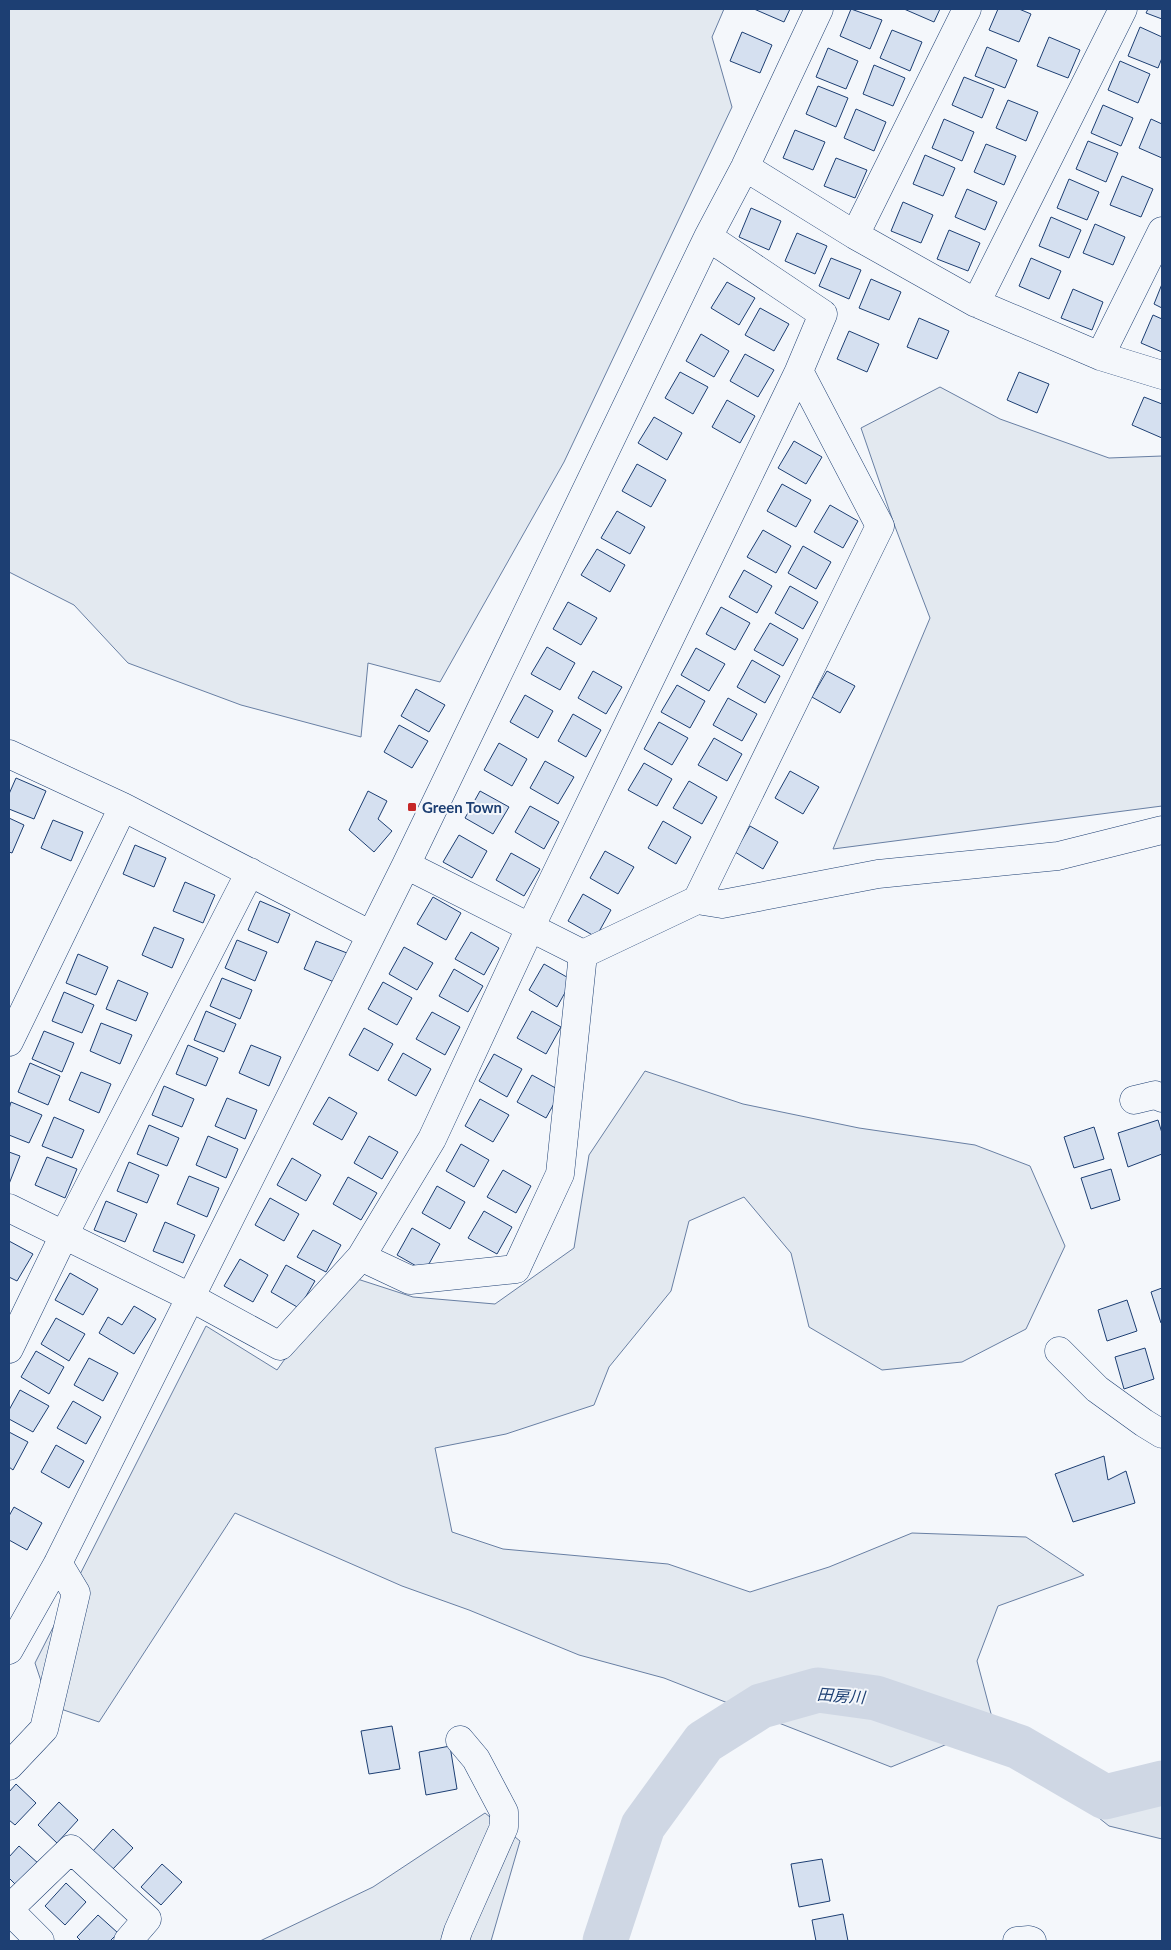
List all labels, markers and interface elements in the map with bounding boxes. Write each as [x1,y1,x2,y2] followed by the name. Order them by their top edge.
[422,798,502,816] place label: Green Town
[406,801,418,813] marker: Green Town
[816,1684,868,1706] water label: 田房川

